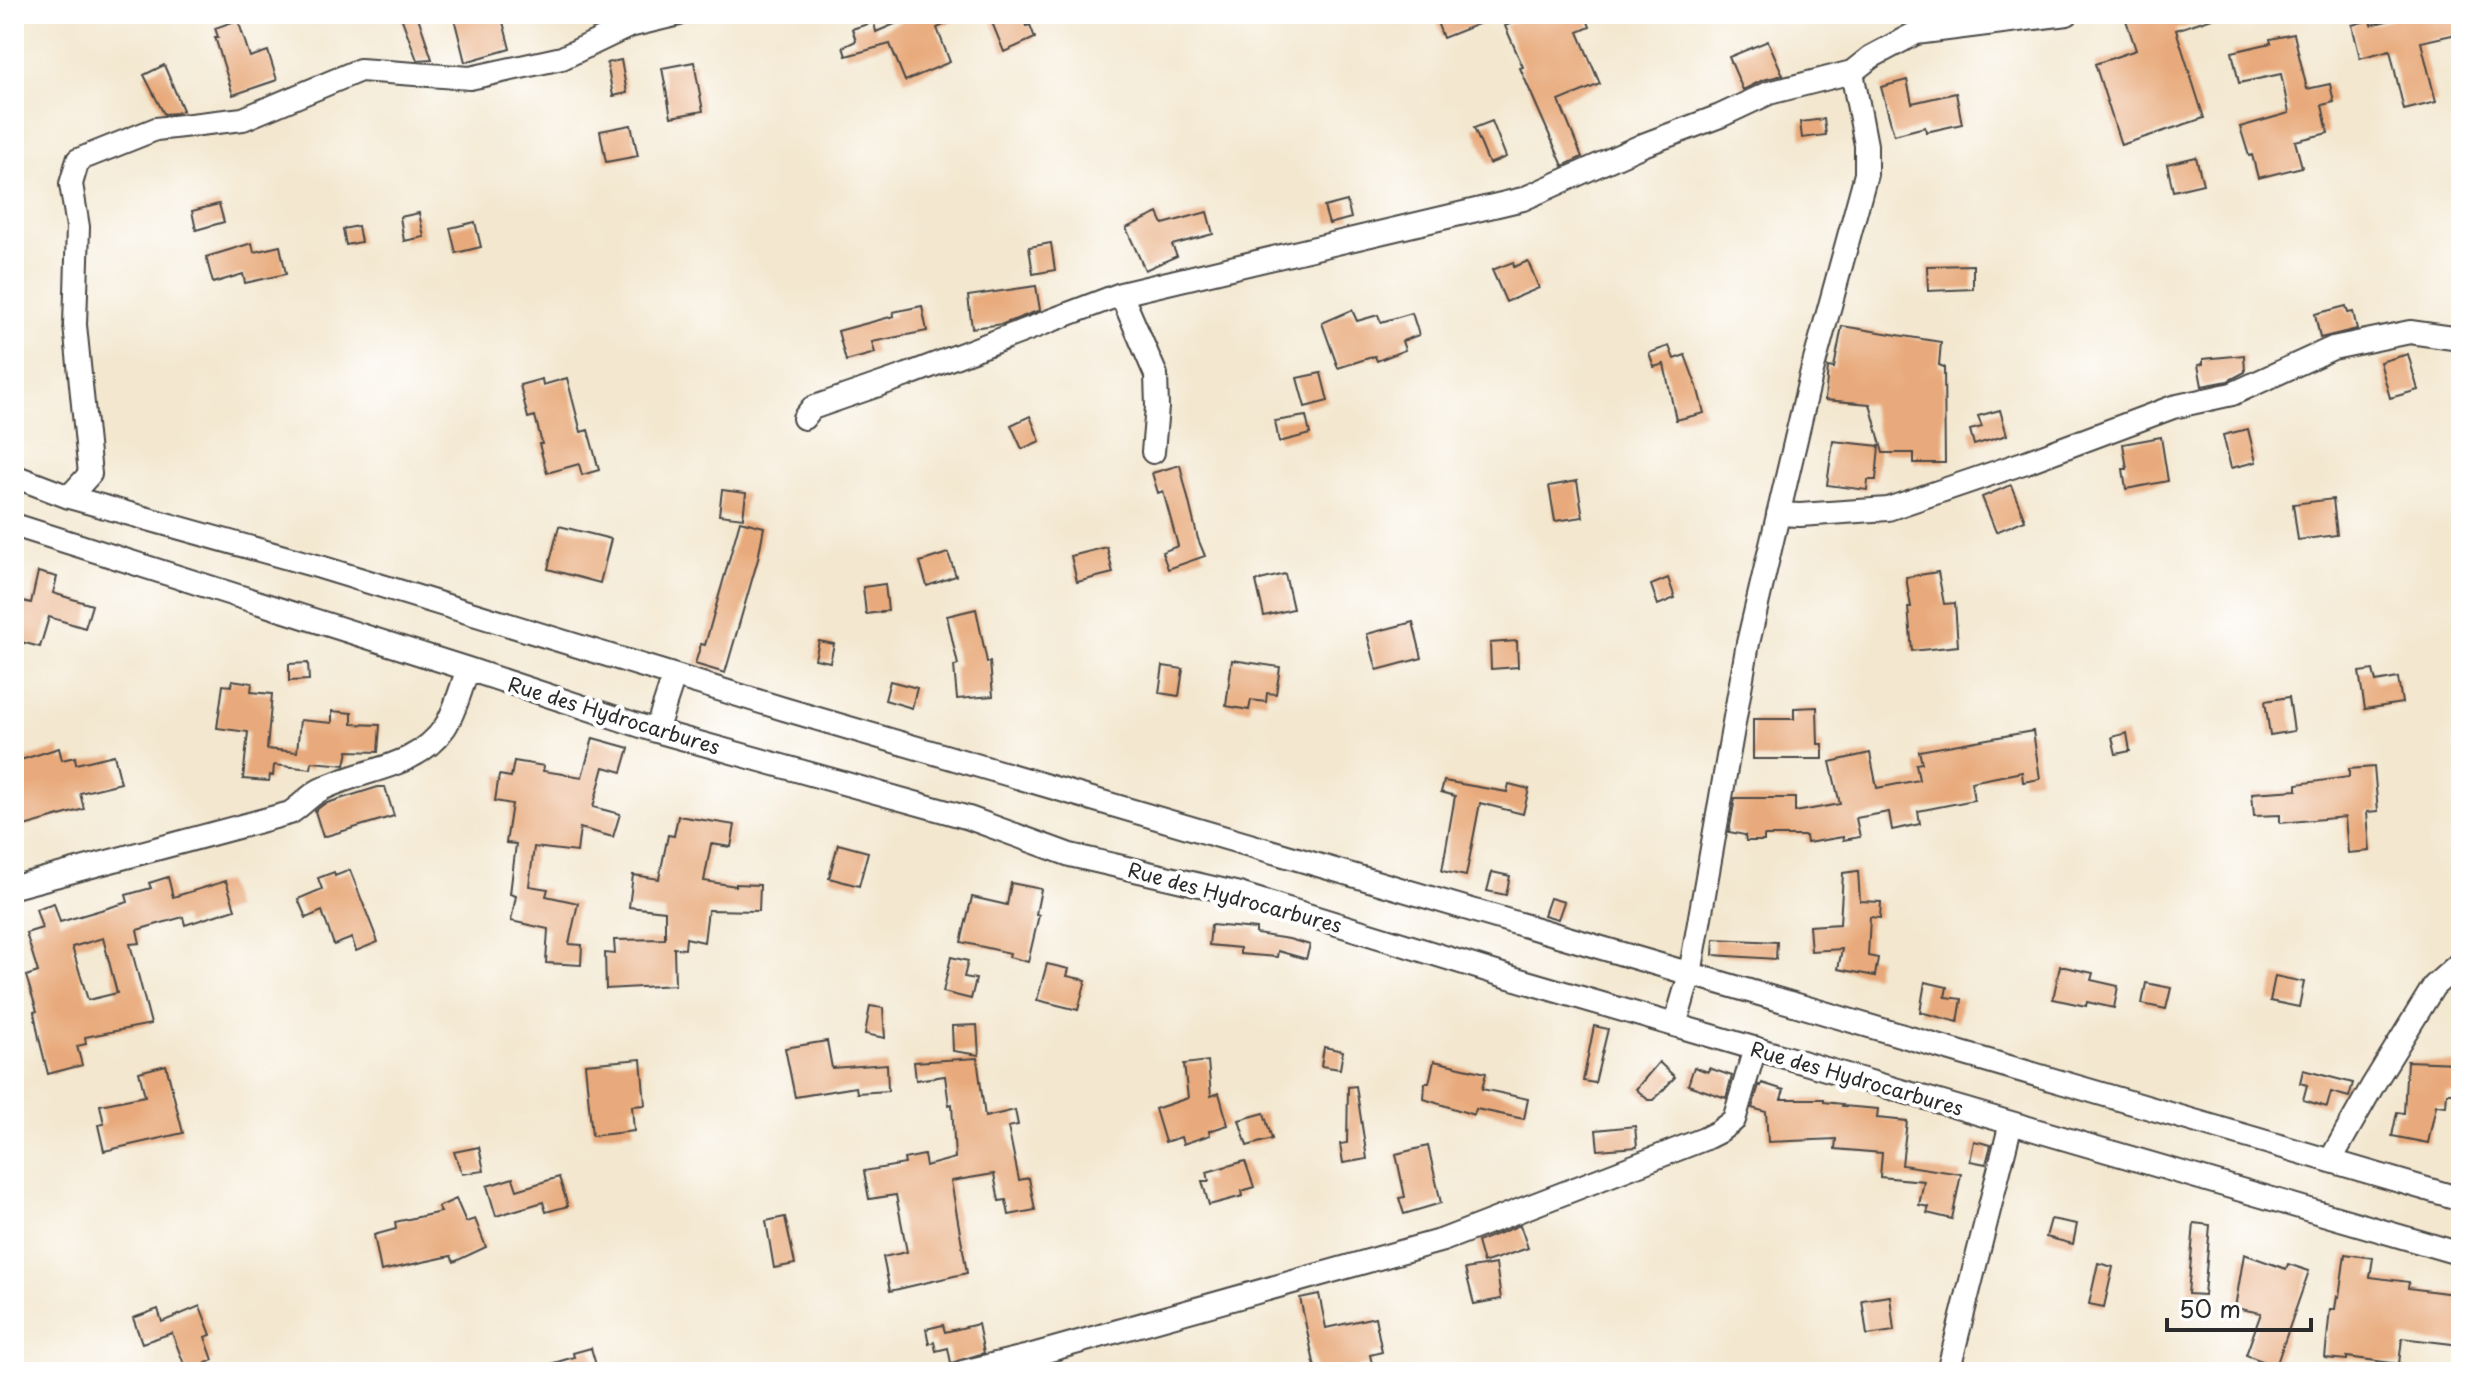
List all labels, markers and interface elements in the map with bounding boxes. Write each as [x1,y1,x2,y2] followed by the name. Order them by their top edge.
[504,668,724,762] street label: Rue des Hydrocarbures
[1125,854,1345,940] street label: Rue des Hydrocarbures
[1747,1033,1967,1123] street label: Rue des Hydrocarbures
[2167,1282,2311,1332] scale bar
[2179,1290,2241,1326] text: 50 m

